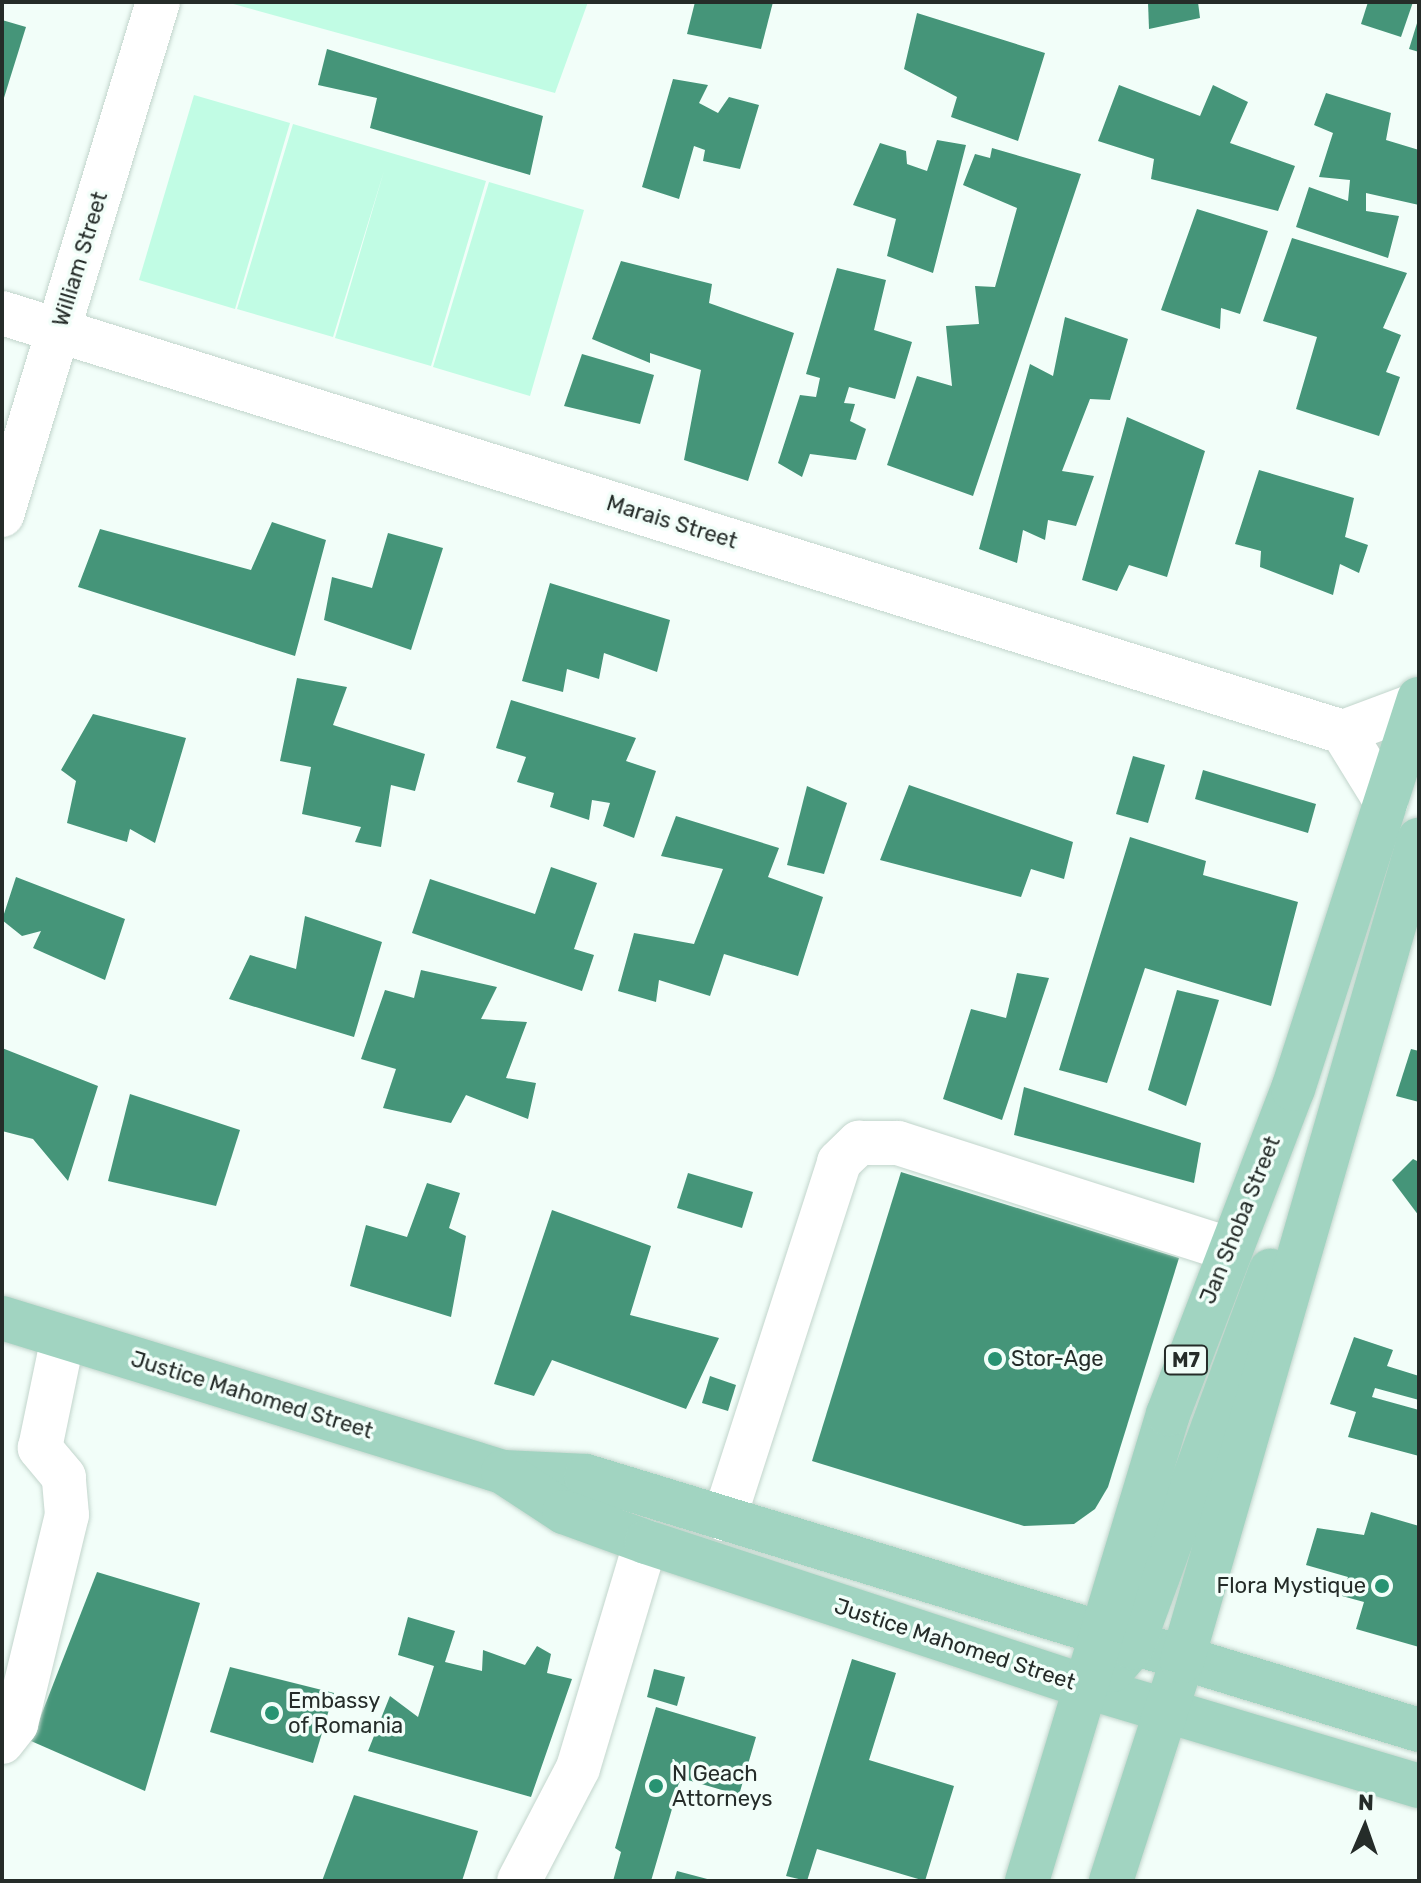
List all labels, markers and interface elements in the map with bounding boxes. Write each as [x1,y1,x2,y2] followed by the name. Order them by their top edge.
[47,188,113,330] street label: William Street
[603,490,741,554] street label: Marais Street
[1194,1132,1286,1308] street label: Jan Shoba Street
[1162,1344,1210,1376] road number: M7
[128,1346,376,1444] street label: Justice Mahomed Street
[1011,1346,1104,1372] place label: Stor-Age
[986,1350,1004,1368] marker: Stor-Age
[1216,1573,1366,1599] place label: Flora Mystique
[1373,1577,1391,1595] marker: Flora Mystique
[831,1593,1079,1695] street label: Justice Mahomed Street
[288,1687,404,1738] place label: Embassy of Romania
[263,1704,281,1722] marker: Embassy of Romania
[672,1760,773,1812] place label: N Geach Attorneys
[647,1777,665,1795] marker: N Geach Attorneys
[1325,1787,1405,1867] north arrow
[1357,1789,1374,1816] text: N

